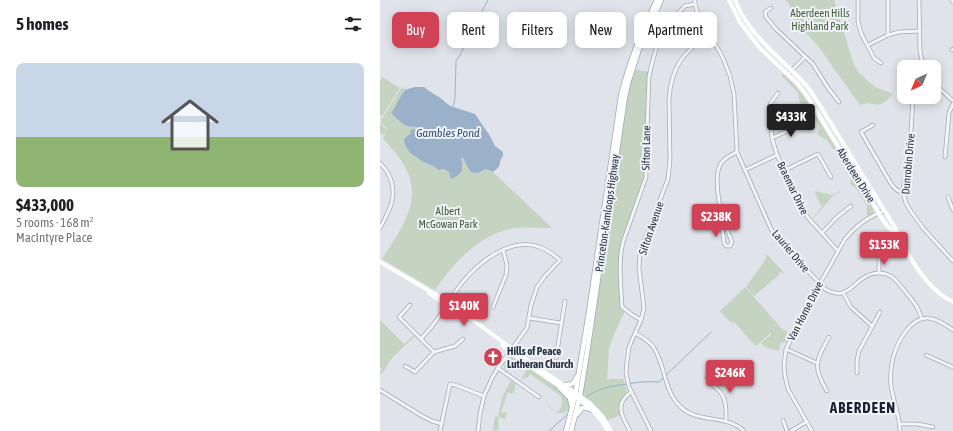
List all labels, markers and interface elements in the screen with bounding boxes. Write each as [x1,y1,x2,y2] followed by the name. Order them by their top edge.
[790,7,850,32] park label: Aberdeen Hills Highland Park
[392,12,439,48] chip: Buy
[447,12,499,48] chip: Rent
[507,12,567,48] chip: Filters
[575,12,626,48] chip: New
[634,12,717,48] chip: Apartment
[342,13,364,35] icon: filters
[16,14,69,34] text: 5 homes
[897,60,941,104] north arrow
[897,60,941,104] map controls
[154,89,226,161] icon: home
[763,104,819,138] pin: $433K
[776,109,806,124] text: $433K
[640,125,652,171] street label: Sifton Lane
[416,126,480,140] water label: Gambles Pond
[899,133,917,195] street label: Dunrobin Drive
[834,145,878,205] street label: Aberdeen Drive
[593,153,621,273] street label: Princeton-Kamloops Highway
[775,160,811,216] street label: Braemar Drive
[16,195,74,215] text: $433,000
[636,200,666,256] street label: Sifton Avenue
[688,204,744,238] pin: $238K
[418,205,478,230] park label: Albert McGowan Park
[701,209,731,224] text: $238K
[16,215,93,230] text: 5 rooms · 168 m²
[770,227,812,275] street label: Laurier Drive
[16,230,92,245] text: MacIntyre Place
[856,232,912,266] pin: $153K
[869,237,899,252] text: $153K
[785,279,825,343] street label: Van Horne Drive
[436,293,492,327] pin: $140K
[449,298,479,313] text: $140K
[507,345,573,370] place label: Hills of Peace Lutheran Church
[482,346,504,368] church icon: Hills of Peace Lutheran Church
[702,360,758,394] pin: $246K
[715,365,745,380] text: $246K
[829,399,896,416] district label: ABERDEEN

